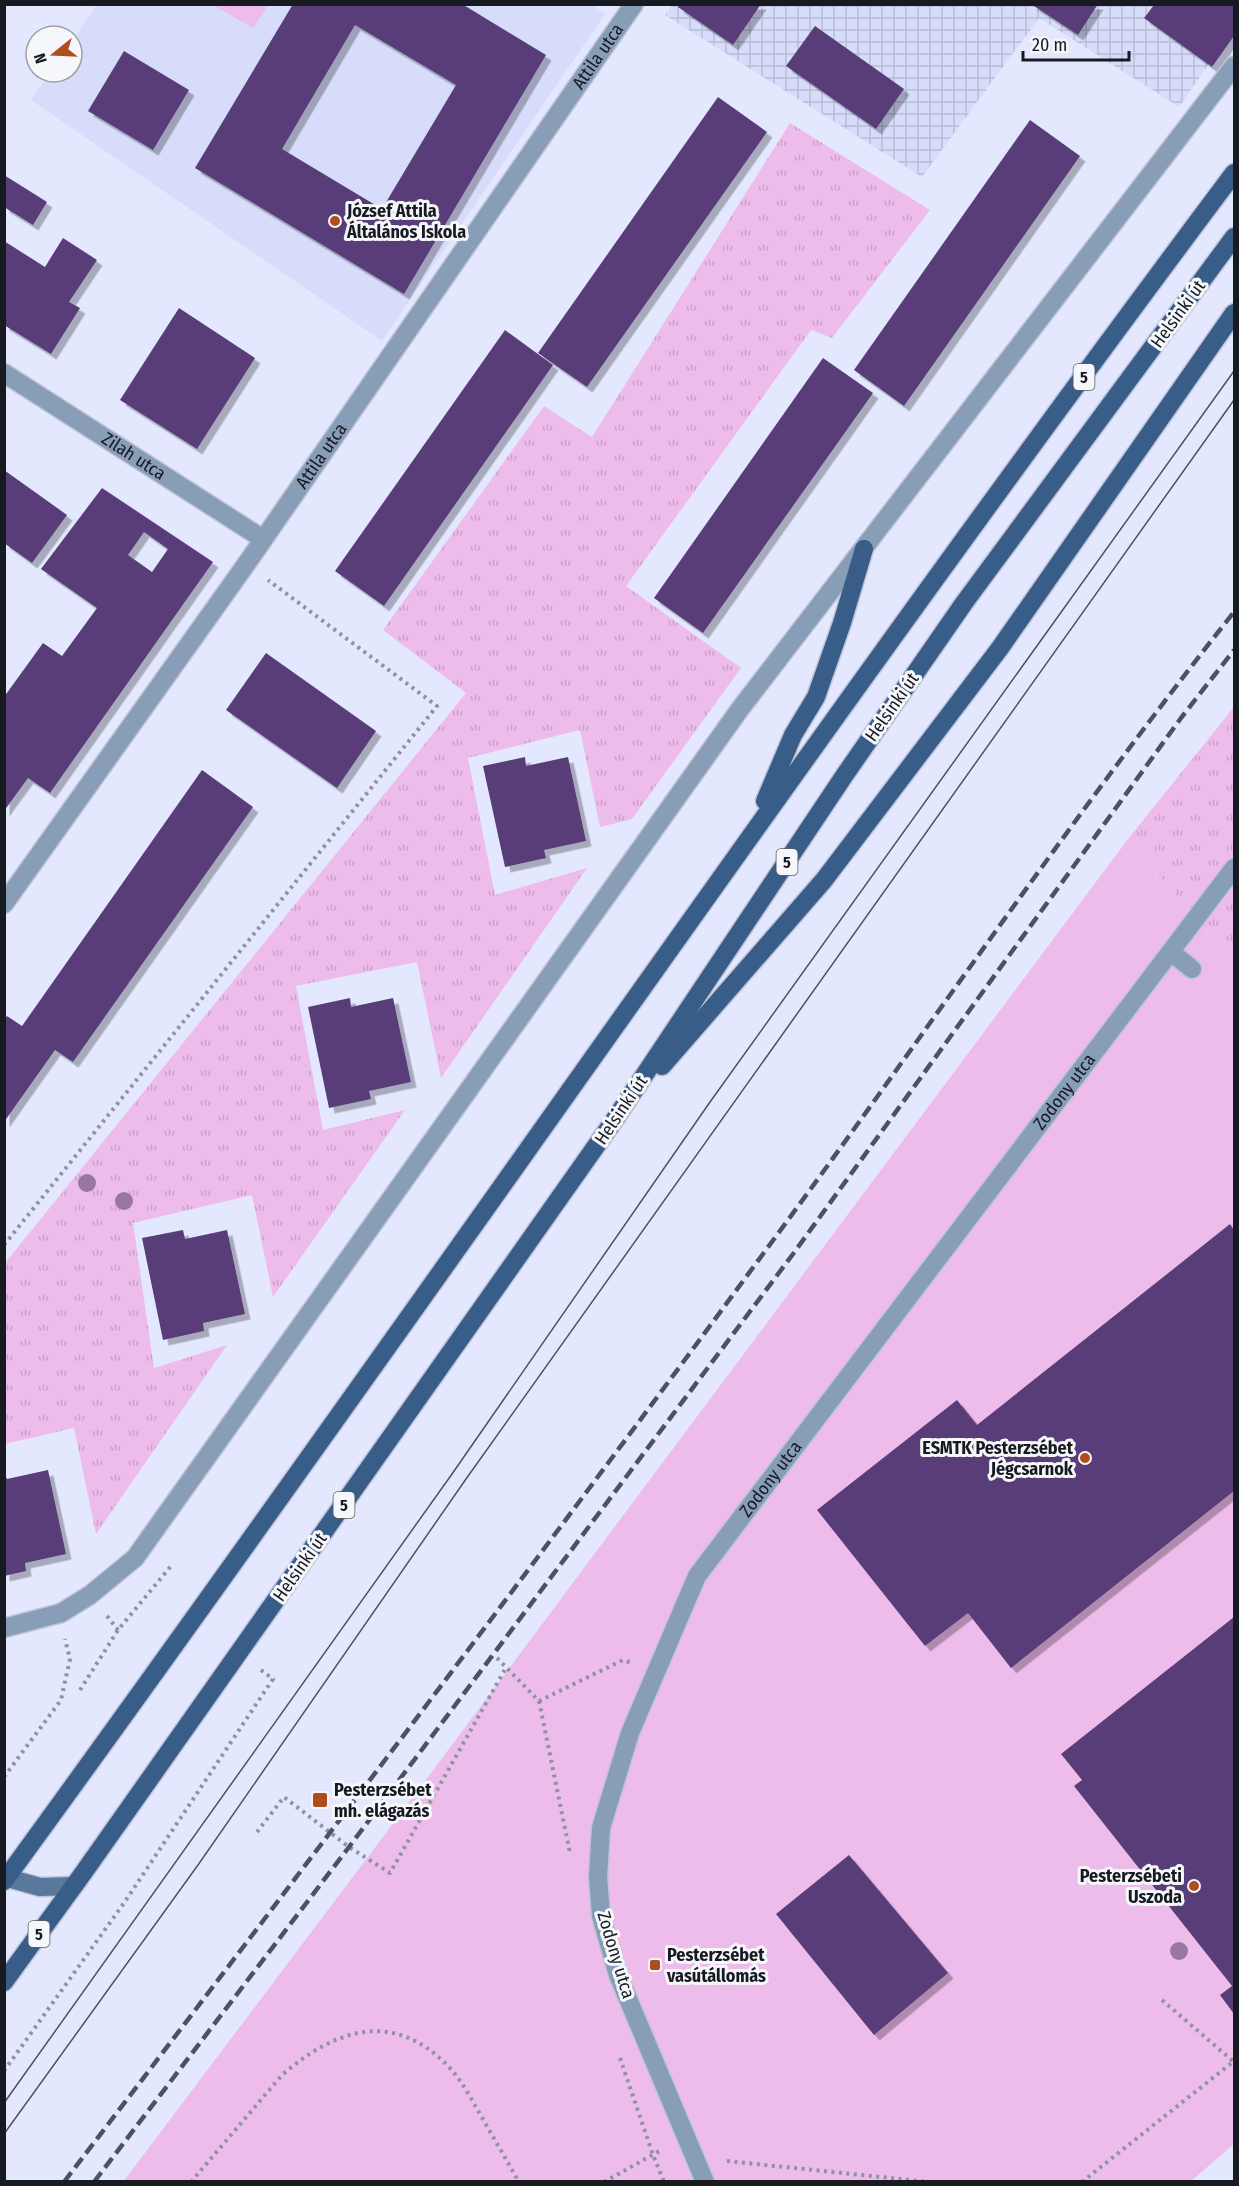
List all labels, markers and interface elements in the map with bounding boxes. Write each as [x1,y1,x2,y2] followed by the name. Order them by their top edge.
[567,19,628,93] street label: Attila utca
[24,24,84,84] north arrow
[1023,24,1130,62] scale bar
[1032,34,1067,56] text: 20 m
[30,51,51,66] text: N
[346,200,466,243] place label: József Attila Általános Iskola
[328,214,342,228] marker: József Attila Általános Iskola
[1146,276,1210,352] street label: Helsinki út
[1074,364,1094,390] road number: 5
[291,419,352,493] street label: Attila utca
[98,427,170,485] street label: Zilah utca
[860,668,924,746] street label: Helsinki út
[776,849,798,875] road number: 5
[1028,1049,1100,1134] street label: Zodony utca
[590,1071,652,1149] street label: Helsinki út
[735,1436,807,1521] street label: Zodony utca
[922,1437,1074,1480] place label: ESMTK Pesterzsébet Jégcsarnok
[1078,1451,1092,1465] marker: ESMTK Pesterzsébet Jégcsarnok
[334,1492,354,1518] road number: 5
[268,1528,332,1606] street label: Helsinki út
[334,1779,432,1822] place label: Pesterzsébet mh. elágazás
[311,1791,329,1809] marker: Pesterzsébet mh. elágazás
[1080,1865,1182,1908] place label: Pesterzsébeti Uszoda
[1187,1879,1201,1893] marker: Pesterzsébeti Uszoda
[592,1909,640,2001] street label: Zodony utca
[28,1921,50,1947] road number: 5
[666,1944,766,1987] place label: Pesterzsébet vasútállomás
[648,1958,662,1972] marker: Pesterzsébet vasútállomás

